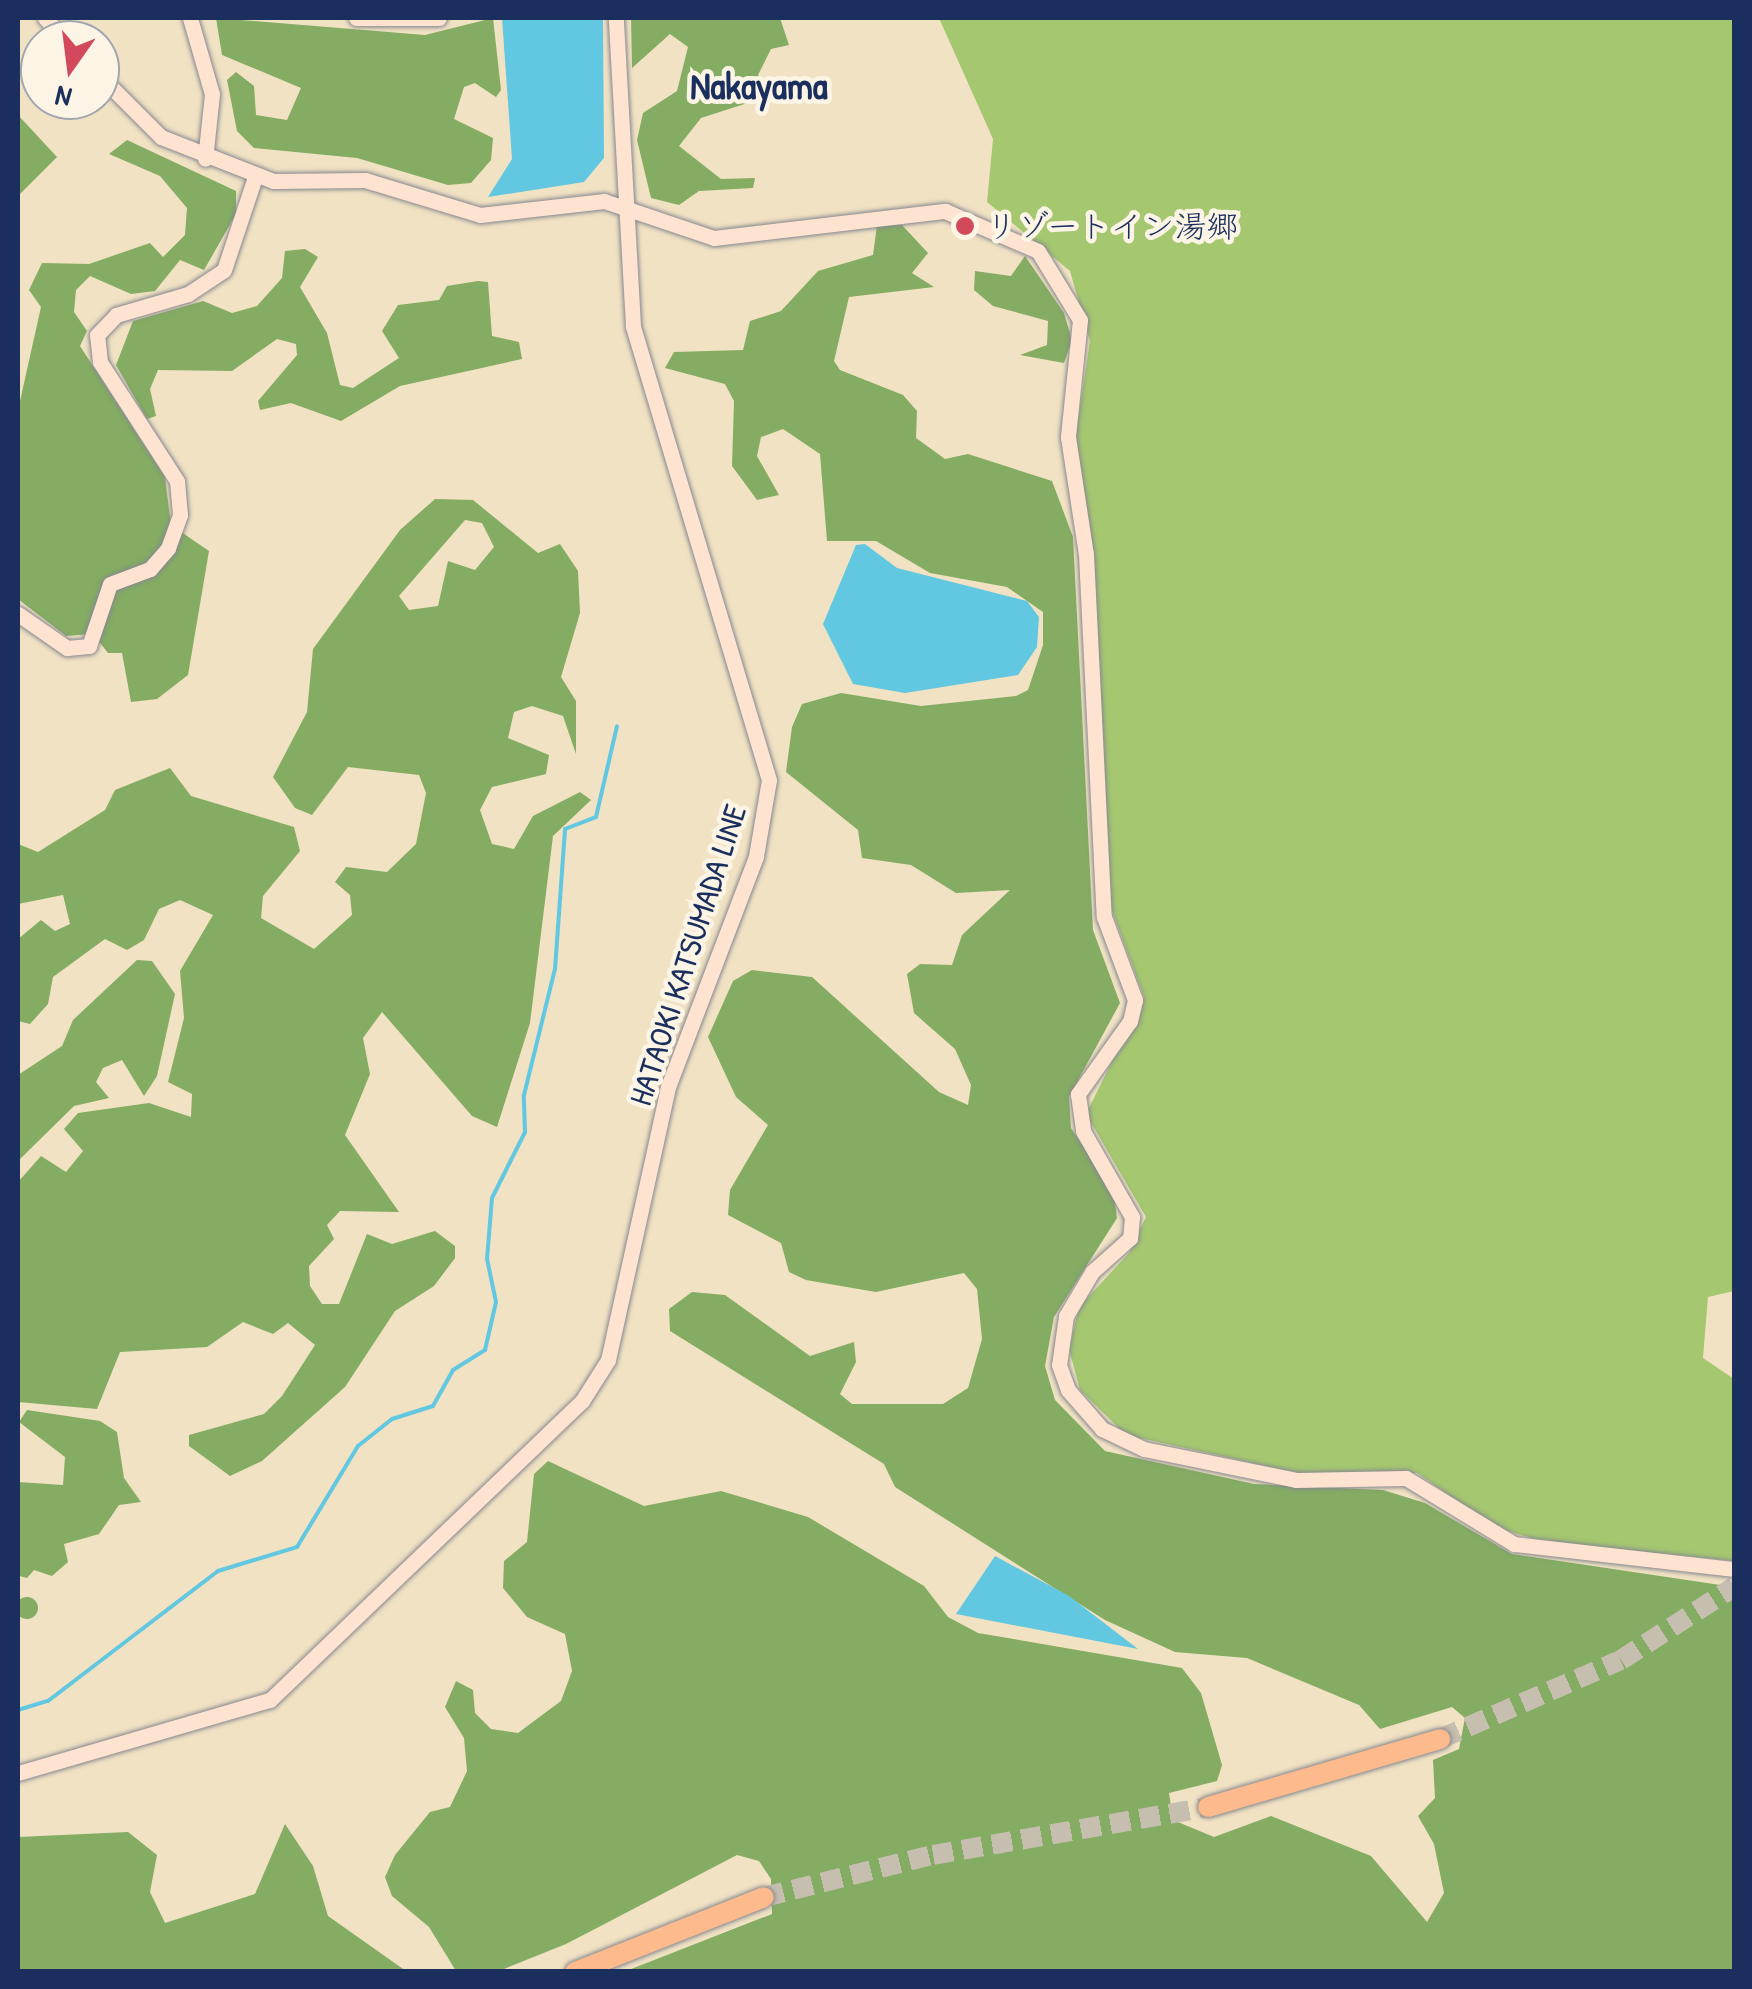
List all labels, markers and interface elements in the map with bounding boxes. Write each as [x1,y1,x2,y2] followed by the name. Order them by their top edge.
[20,20,120,120] north arrow
[690,63,828,109] district label: Nakayama
[51,77,75,117] text: N
[985,207,1238,245] place label: リゾートイン湯郷
[954,215,976,237] marker: リゾートイン湯郷
[621,800,755,1110] street label: HATAOKI KATSUMADA LINE

